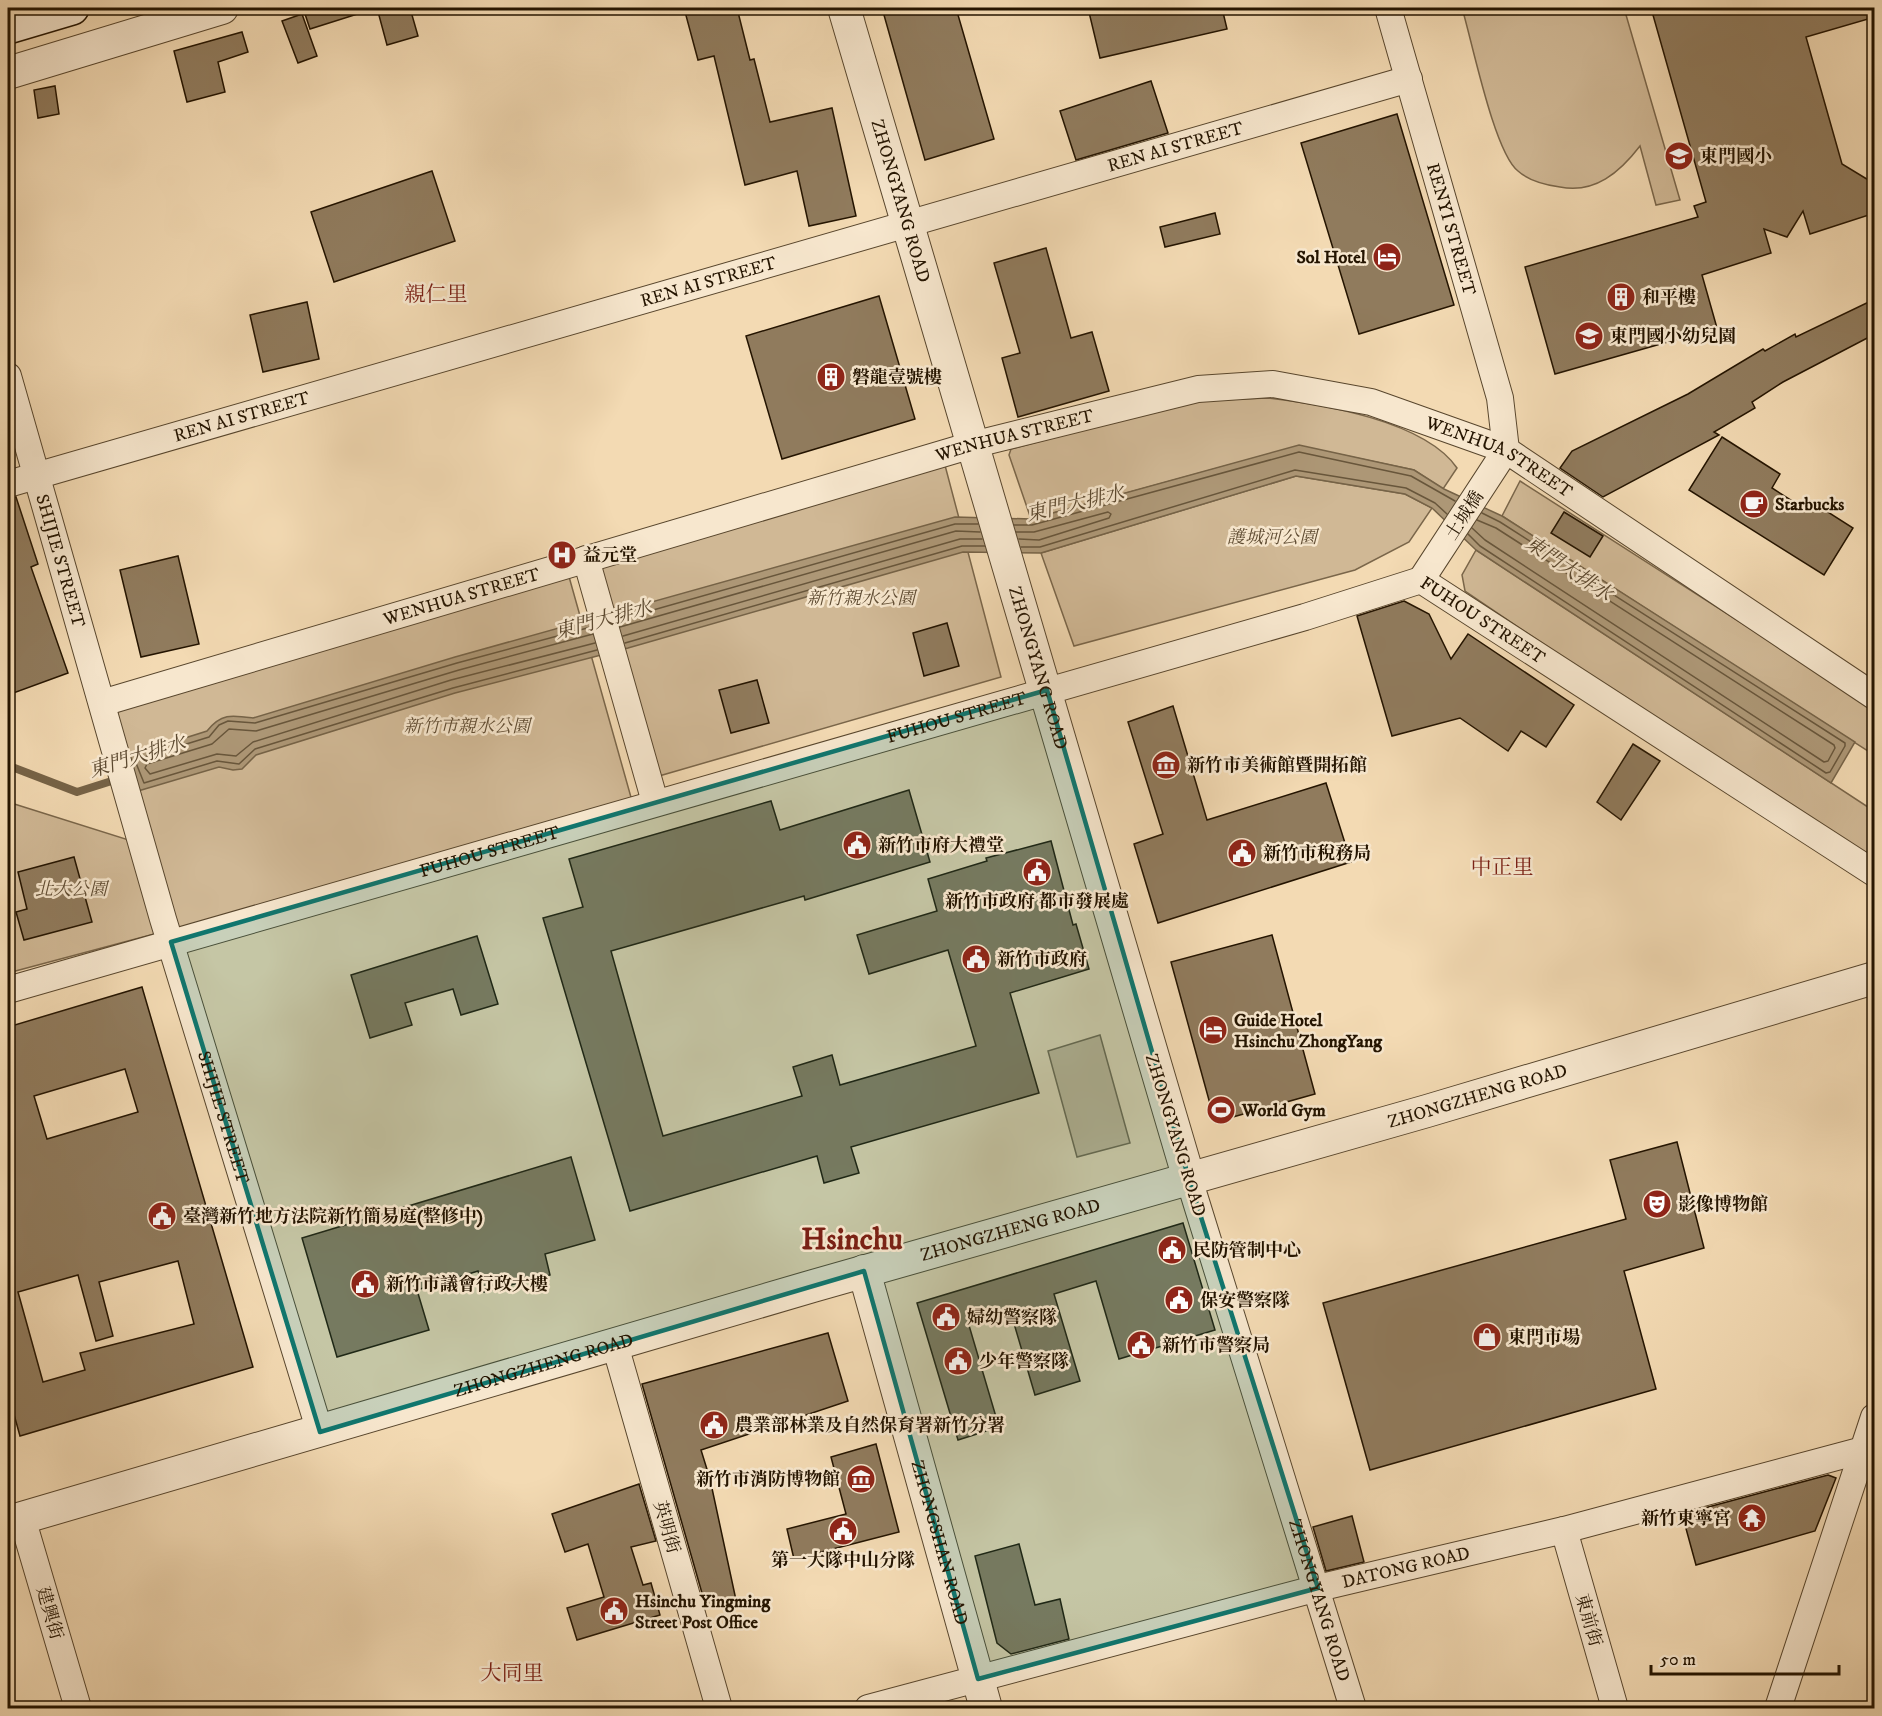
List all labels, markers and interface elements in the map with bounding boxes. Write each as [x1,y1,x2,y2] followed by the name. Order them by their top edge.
[865,117,934,285] street label: ZHONGYANG ROAD
[1105,117,1246,178] street label: REN AI STREET
[1663,140,1695,172] school or university icon: 東門國小
[1700,146,1772,168] place label: 東門國小
[1421,161,1480,298] street label: RENYI STREET
[1371,241,1403,273] hotel icon: Sol Hotel
[1296,247,1367,269] place label: Sol Hotel
[638,252,779,313] street label: REN AI STREET
[1605,281,1637,313] building icon: 和平樓
[405,282,468,308] district label: 親仁里
[1642,287,1696,309] place label: 和平樓
[1573,320,1605,352] school or university icon: 東門國小幼兒園
[1610,326,1736,348] place label: 東門國小幼兒園
[815,361,847,393] building icon: 磐龍壹號樓
[852,367,942,389] place label: 磐龍壹號樓
[171,387,313,448] street label: REN AI STREET
[932,405,1096,467] street label: WENHUA STREET
[1421,412,1576,503] street label: WENHUA STREET
[1024,481,1129,528] water label: 東門大排水
[1441,487,1489,544] street label: 土城橋
[1738,488,1770,520] cafe icon: Starbucks
[30,492,89,630] street label: SHIJIE STREET
[1775,494,1844,516] place label: Starbucks
[1227,527,1320,549] park label: 護城河公園
[1520,531,1618,609] water label: 東門大排水
[546,539,578,571] hospital icon: 益元堂
[583,545,637,567] place label: 益元堂
[380,564,543,631] street label: WENHUA STREET
[1416,572,1549,670] street label: FUHOU STREET
[1003,584,1072,752] street label: ZHONGYANG ROAD
[807,588,918,610] park label: 新竹親水公園
[552,595,657,645] water label: 東門大排水
[884,688,1030,749] street label: FUHOU STREET
[404,716,533,738] park label: 新竹市親水公園
[86,730,191,784] water label: 東門大排水
[1150,749,1182,781] museum icon: 新竹市美術館暨開拓館
[1187,755,1367,777] place label: 新竹市美術館暨開拓館
[417,822,563,883] street label: FUHOU STREET
[841,829,873,861] public building icon: 新竹市府大禮堂
[878,835,1004,857] place label: 新竹市府大禮堂
[1226,837,1258,869] public building icon: 新竹市稅務局
[1263,843,1371,865] place label: 新竹市稅務局
[1471,855,1534,881] district label: 中正里
[1021,856,1053,888] public building icon: 新竹市政府 都市發展處
[35,879,110,901] park label: 北大公園
[945,891,1129,913] place label: 新竹市政府 都市發展處
[960,943,992,975] public building icon: 新竹市政府
[997,949,1087,971] place label: 新竹市政府
[1234,1010,1383,1053] place label: Guide Hotel Hsinchu ZhongYang
[1197,1014,1229,1046] hotel icon: Guide Hotel Hsinchu ZhongYang
[192,1049,253,1187] street label: SHIJIE STREET
[1140,1051,1210,1219] street label: ZHONGYANG ROAD
[1385,1060,1570,1134] street label: ZHONGZHENG ROAD
[1205,1094,1237,1126] sports icon: World Gym
[1241,1100,1326,1122] place label: World Gym
[1641,1188,1673,1220] theatre icon: 影像博物館
[1678,1194,1768,1216] place label: 影像博物館
[918,1195,1103,1267] street label: ZHONGZHENG ROAD
[146,1200,178,1232] public building icon: 臺灣新竹地方法院新竹簡易庭(整修中)
[183,1206,483,1228] place label: 臺灣新竹地方法院新竹簡易庭(整修中)
[801,1222,903,1259] district label: Hsinchu
[1156,1234,1188,1266] public building icon: 民防管制中心
[1193,1240,1301,1262] place label: 民防管制中心
[349,1268,381,1300] public building icon: 新竹市議會行政大樓
[386,1274,548,1296] place label: 新竹市議會行政大樓
[1163,1284,1195,1316] public building icon: 保安警察隊
[1200,1290,1290,1312] place label: 保安警察隊
[930,1301,962,1333] public building icon: 婦幼警察隊
[967,1307,1057,1329] place label: 婦幼警察隊
[1471,1321,1503,1353] shop icon: 東門市場
[1508,1327,1580,1349] place label: 東門市場
[451,1329,636,1403] street label: ZHONGZHENG ROAD
[1125,1329,1157,1361] public building icon: 新竹市警察局
[1162,1335,1270,1357] place label: 新竹市警察局
[942,1345,974,1377] public building icon: 少年警察隊
[979,1351,1069,1373] place label: 少年警察隊
[698,1409,730,1441] public building icon: 農業部林業及自然保育署新竹分署
[735,1415,1005,1437] place label: 農業部林業及自然保育署新竹分署
[905,1458,972,1628] street label: ZHONGSHAN ROAD
[845,1463,877,1495] museum icon: 新竹市消防博物館
[696,1469,840,1491] place label: 新竹市消防博物館
[648,1498,684,1556] street label: 英明街
[1736,1502,1768,1534] temple icon: 新竹東寧宮
[1641,1508,1731,1530] place label: 新竹東寧宮
[827,1515,859,1547] public building icon: 第一大隊中山分隊
[1283,1517,1354,1684] street label: ZHONGYANG ROAD
[1340,1543,1472,1594] street label: DATONG ROAD
[771,1550,915,1572] place label: 第一大隊中山分隊
[31,1584,67,1642] street label: 建興街
[635,1591,771,1634] place label: Hsinchu Yingming Street Post Office
[1570,1591,1606,1649] street label: 東前街
[598,1595,630,1627] public building icon: Hsinchu Yingming Street Post Office
[1651,1638,1838,1676] scale bar
[1660,1649,1696,1671] text: 50 m
[481,1661,544,1687] district label: 大同里

